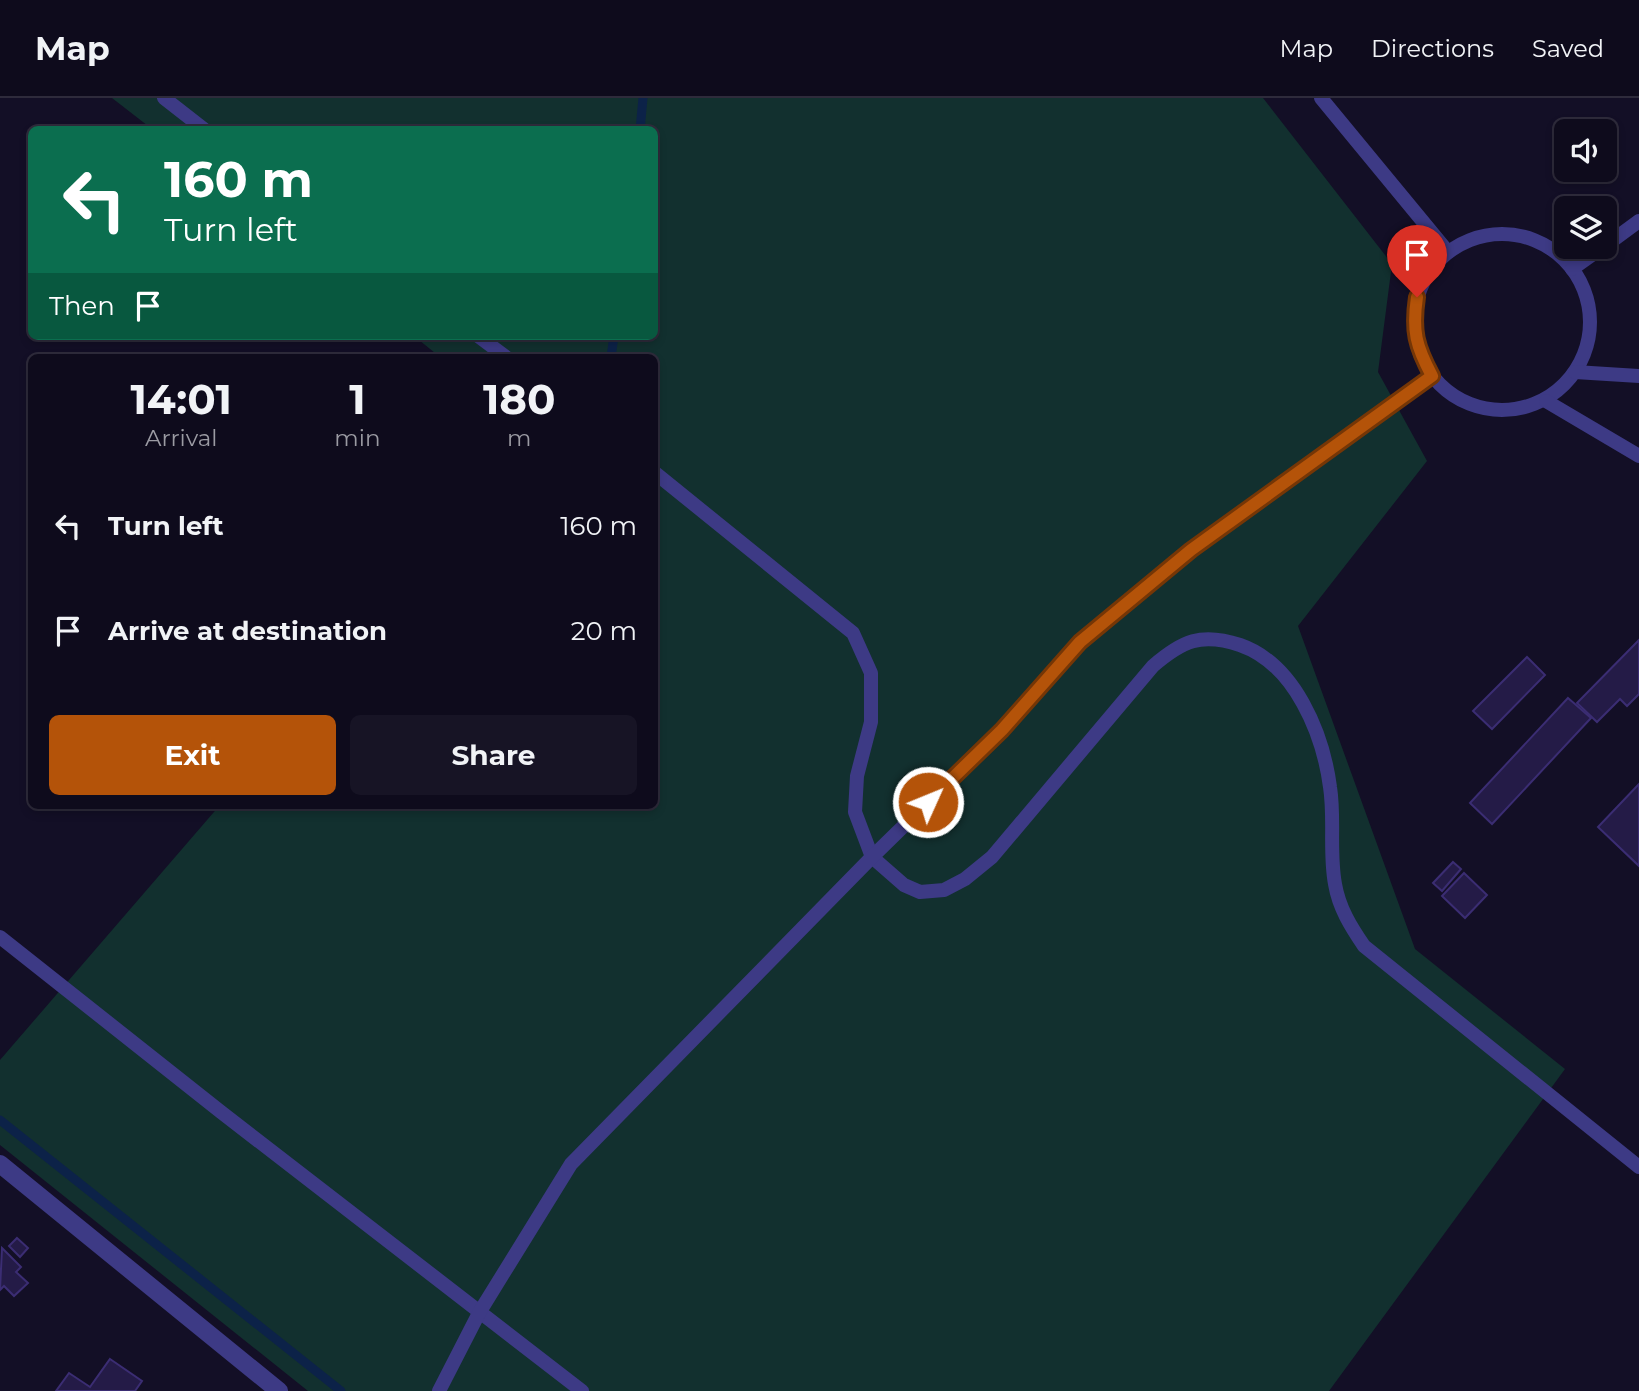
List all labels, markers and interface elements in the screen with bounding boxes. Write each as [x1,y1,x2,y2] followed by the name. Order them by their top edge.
[35,28,110,68] text: Map
[1280,34,1333,63] text: Map
[1371,34,1494,63] text: Directions
[1532,34,1604,63] text: Saved
[1554,119,1617,259] map controls
[1554,119,1617,182] button: sound
[164,150,313,209] text: 160 m
[49,154,140,245] icon: left
[1554,196,1617,259] button: layers
[164,210,298,249] text: Turn left
[1387,225,1447,297] pin
[1398,236,1436,274] icon: arrive
[129,287,167,325] icon: arrive
[49,290,115,322] text: Then
[130,373,232,425] text: 14:01
[349,373,366,425] text: 1
[483,373,556,425] text: 180
[145,424,217,452] text: Arrival
[334,424,381,452] text: min
[507,424,531,452] text: m
[49,507,87,545] icon: left
[108,510,224,542] text: Turn left
[560,510,637,542] text: 160 m
[49,612,87,650] icon: arrive
[108,615,387,647] text: Arrive at destination
[571,615,637,647] text: 20 m
[49,715,336,795] button: Exit
[350,715,637,795] button: Share
[891,765,965,839] position arrow

